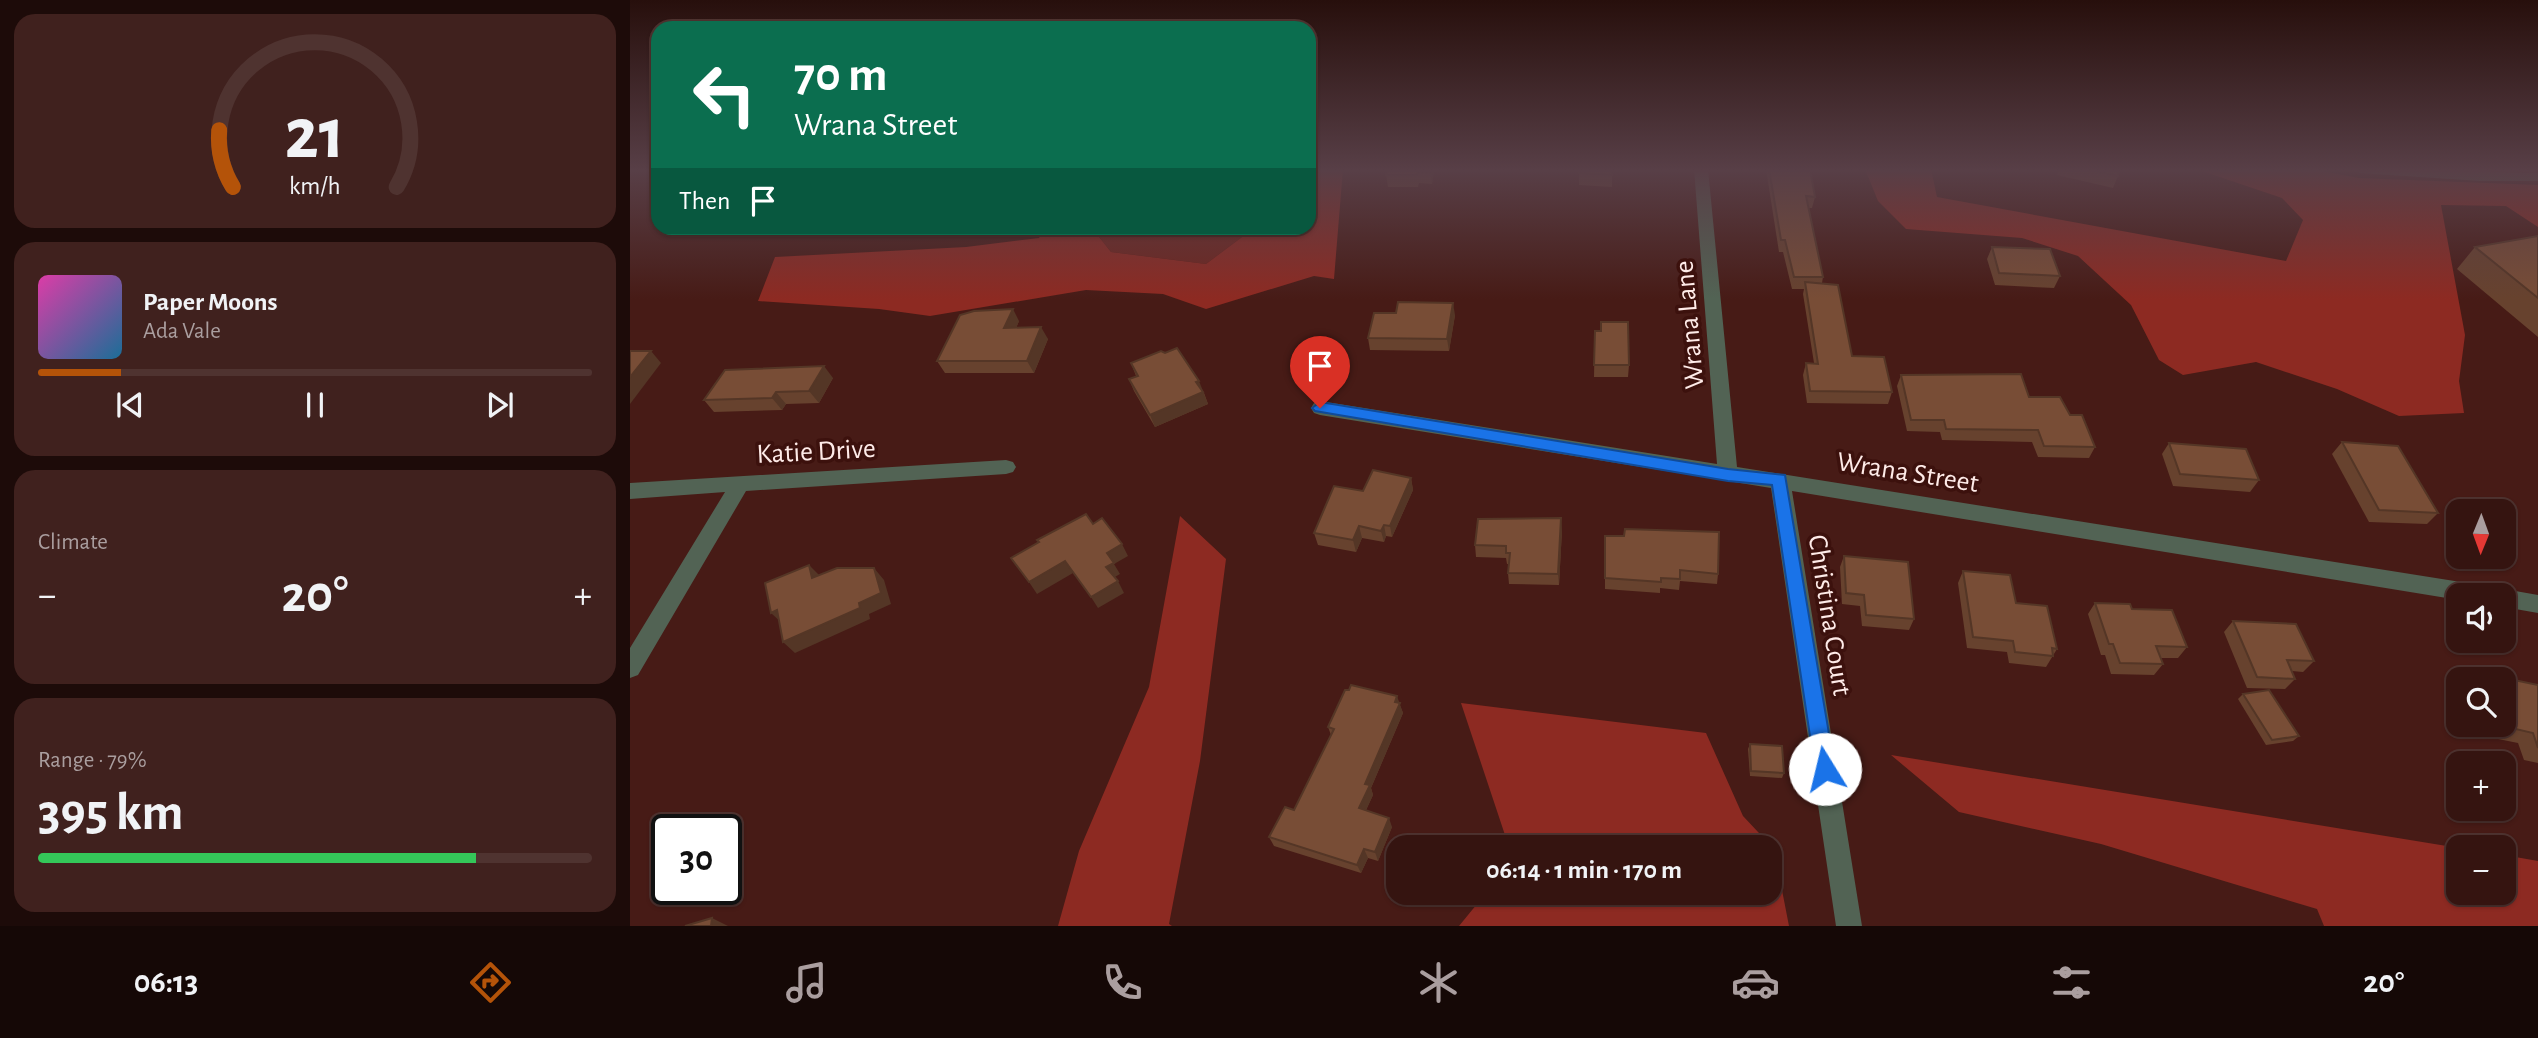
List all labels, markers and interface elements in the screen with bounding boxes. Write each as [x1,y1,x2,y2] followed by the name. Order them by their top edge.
[679,49,770,140] icon: left
[794,51,888,100] text: 70 m
[285,99,345,172] text: 21
[794,109,958,141] text: Wrana Street
[289,174,341,199] text: km/h
[744,182,782,220] icon: arrive
[679,188,730,214] text: Then
[1670,259,1710,390] street label: Wrana Lane
[143,289,278,315] text: Paper Moons
[143,320,221,343] text: Ada Vale
[1290,336,1350,408] pin
[1301,347,1339,385] icon: arrive
[111,386,149,424] icon: previous
[296,386,334,424] icon: pause
[481,386,519,424] icon: next
[756,435,876,469] street label: Katie Drive
[1835,448,1981,498] street label: Wrana Street
[2446,499,2516,569] north arrow
[2446,499,2516,905] map controls
[38,531,108,554] text: Climate
[1802,533,1856,698] street label: Christina Court
[282,569,348,621] text: 20°
[38,577,56,615] text: −
[574,577,592,615] text: +
[2446,583,2516,653] button: sound
[2446,667,2516,737] button: search
[1788,732,1862,806] position arrow
[38,749,147,772] text: Range · 79%
[2446,751,2516,821] button: +
[38,787,184,839] text: 395 km
[651,814,742,905] speed limit sign: 30
[2446,835,2516,905] button: −
[1486,857,1682,883] text: 06:14 · 1 min · 170 m
[466,958,515,1007] icon: directions
[782,958,831,1007] icon: music
[1098,958,1147,1007] icon: phone
[1414,958,1463,1007] icon: climate
[1731,958,1780,1007] icon: car
[2047,958,2096,1007] icon: filters
[134,966,198,998] text: 06:13
[2363,966,2404,998] text: 20°

